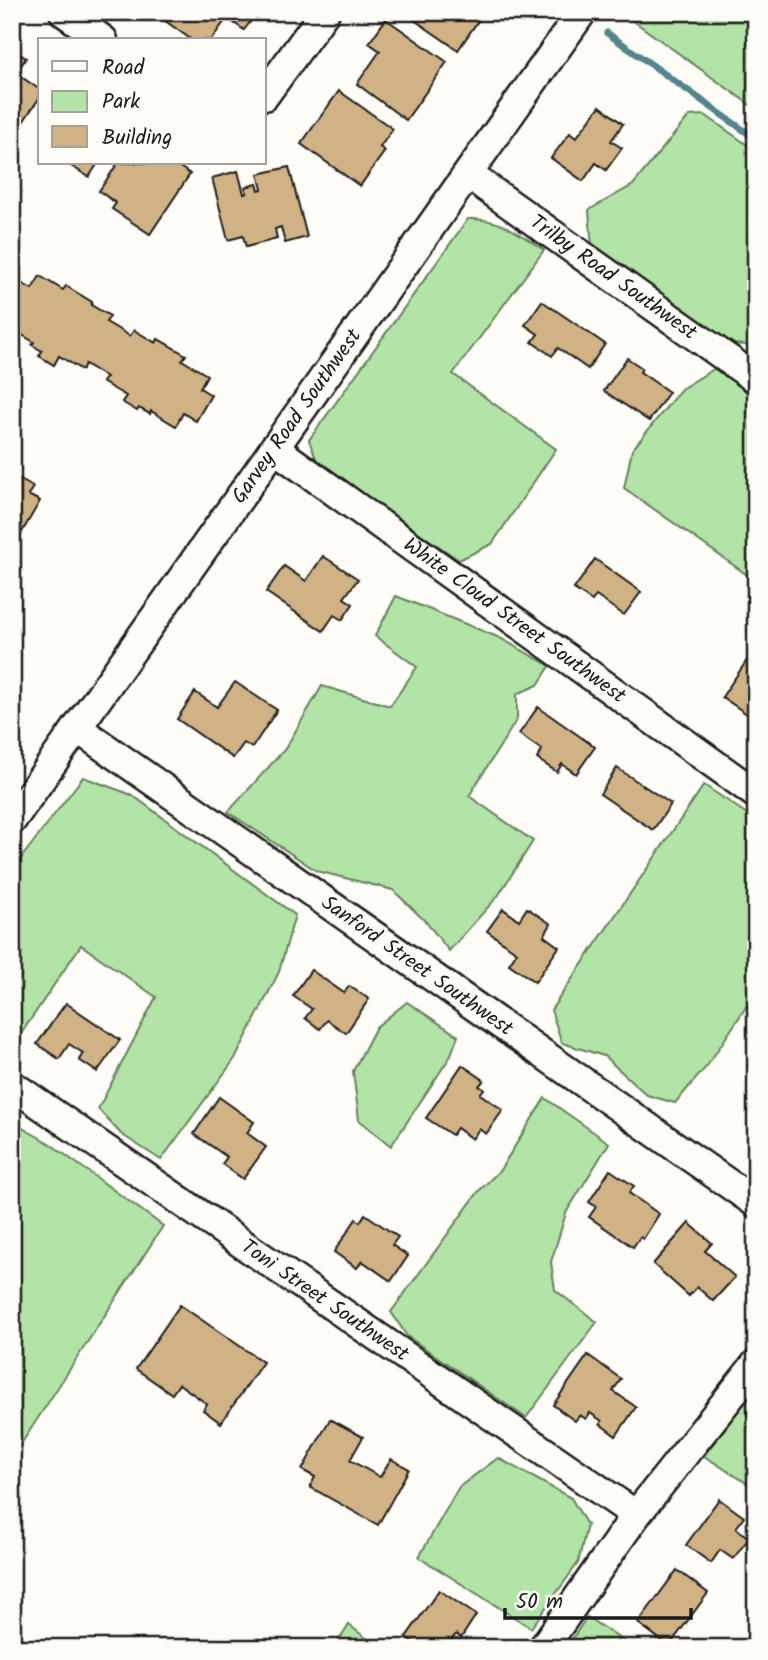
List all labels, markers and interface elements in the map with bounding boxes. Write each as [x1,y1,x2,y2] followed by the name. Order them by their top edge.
[38,38,266,164] legend
[102,52,145,85] text: Road
[102,86,140,119] text: Park
[102,122,172,155] text: Building
[523,206,705,349] street label: Trilby Road Southwest
[223,321,371,511] street label: Garvey Road Southwest
[396,529,633,713] street label: White Cloud Street Southwest
[314,887,521,1045] street label: Sanford Street Southwest
[234,1231,416,1371] street label: Toni Street Southwest
[505,1576,691,1620] scale bar
[516,1586,563,1619] text: 50 m

